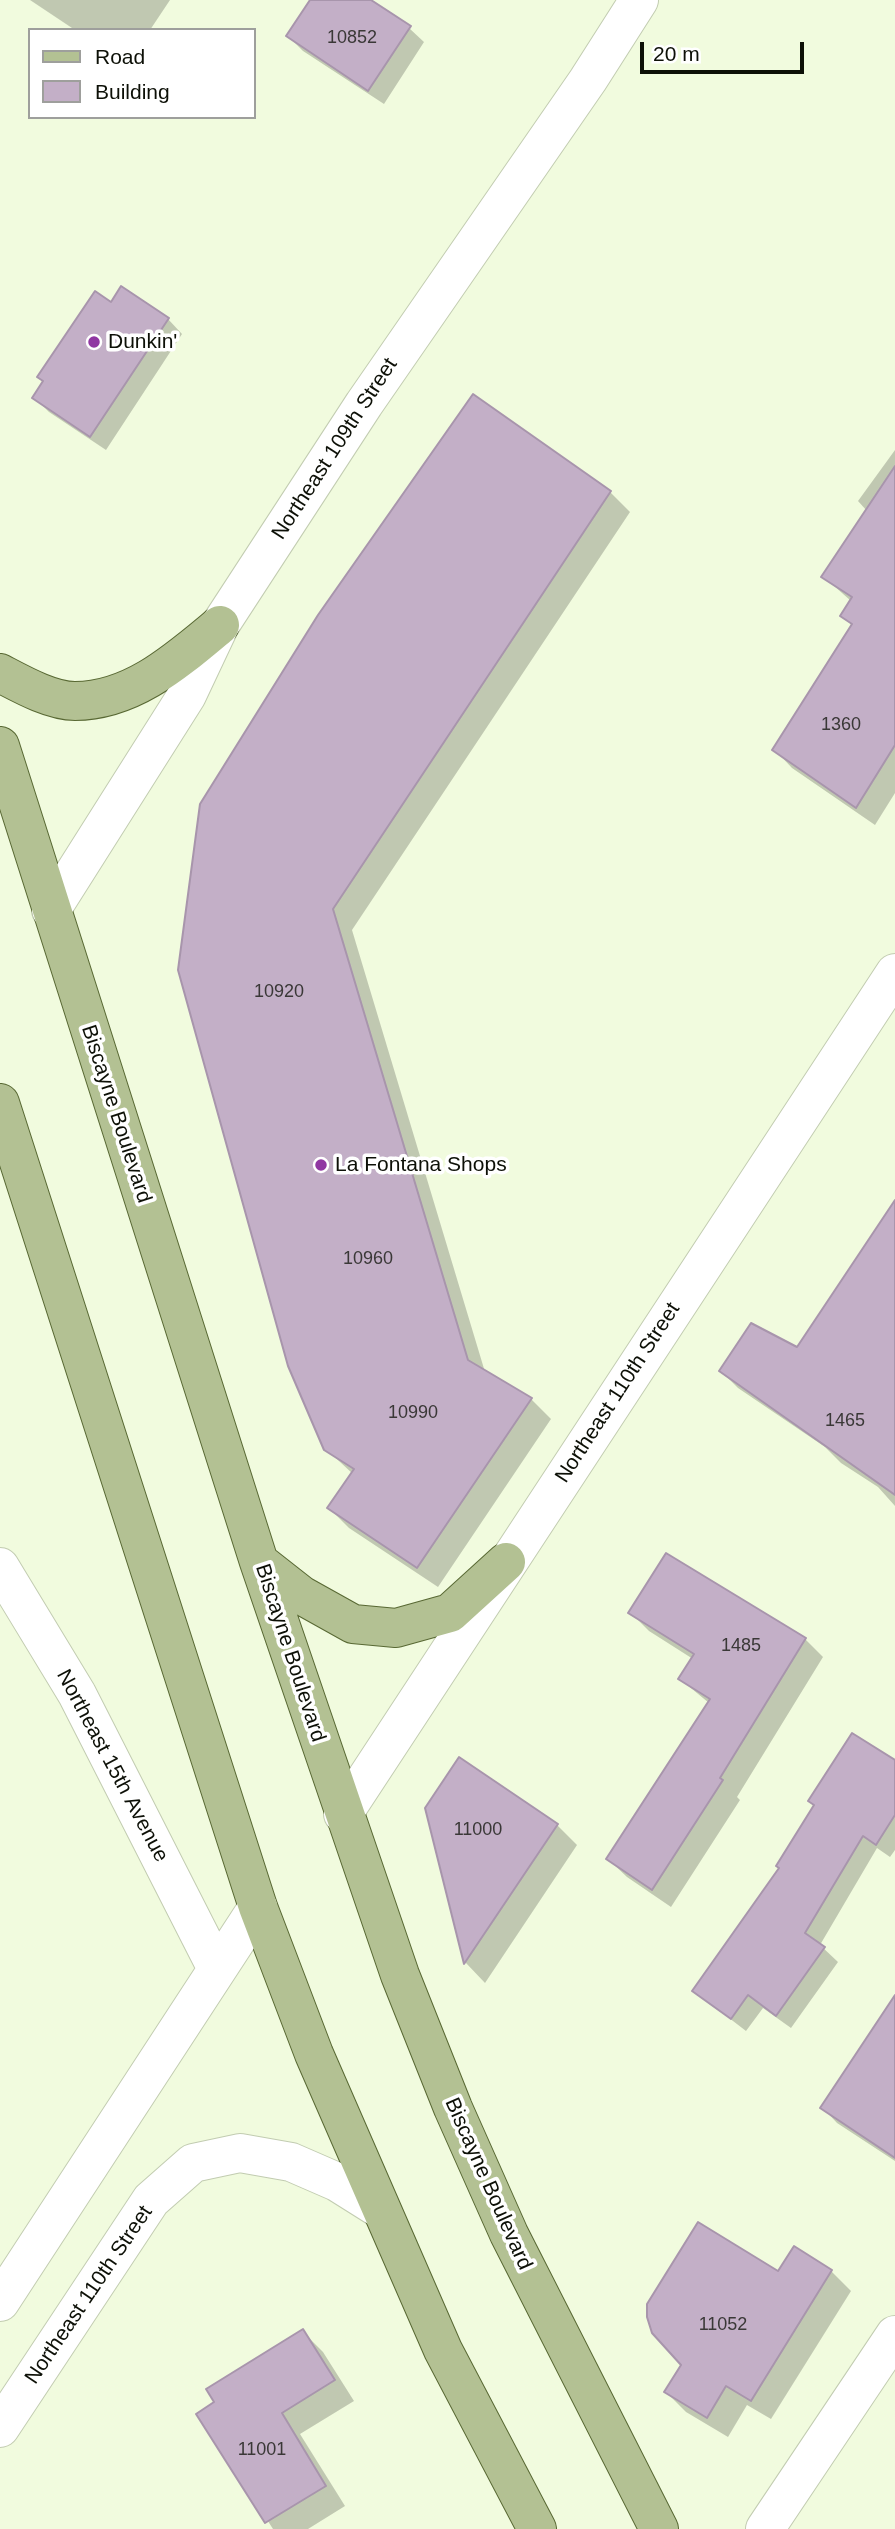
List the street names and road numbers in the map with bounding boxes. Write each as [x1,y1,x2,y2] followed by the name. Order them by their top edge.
[267,354,403,544] street label: Northeast 109th Street
[75,1022,157,1206] street label: Biscayne Boulevard
[550,1298,686,1488] street label: Northeast 110th Street
[249,1561,331,1745] street label: Biscayne Boulevard
[51,1665,173,1867] street label: Northeast 15th Avenue
[439,2094,537,2274] street label: Biscayne Boulevard
[20,2201,158,2389] street label: Northeast 110th Street

